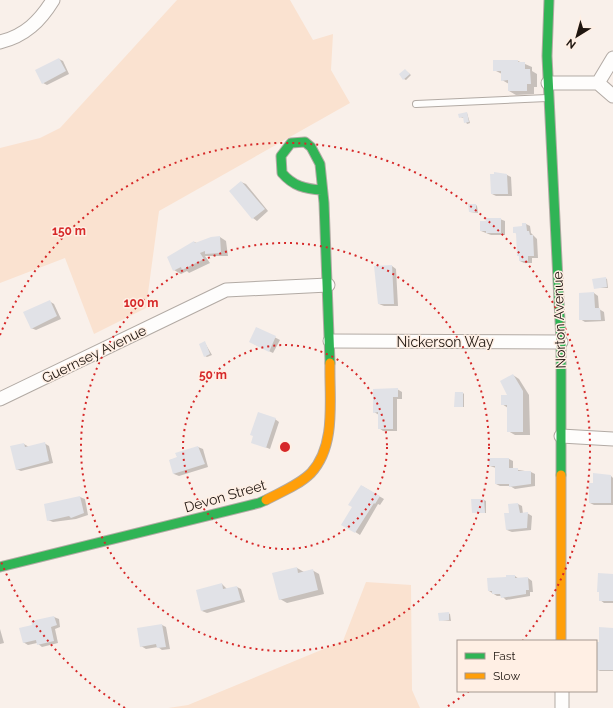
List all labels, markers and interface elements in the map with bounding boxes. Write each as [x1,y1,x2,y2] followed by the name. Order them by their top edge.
[557,16,597,56] north arrow
[564,36,579,51] text: N
[52,224,86,238] text: 150 m
[549,271,569,369] street label: Norton Avenue
[124,296,158,310] text: 100 m
[39,322,149,386] street label: Guernsey Avenue
[397,334,494,350] street label: Nickerson Way
[199,368,227,382] text: 50 m
[278,440,292,454] centre of rings
[182,477,268,515] street label: Devon Street
[457,640,597,692] legend
[493,649,516,663] text: Fast
[493,669,520,683] text: Slow

